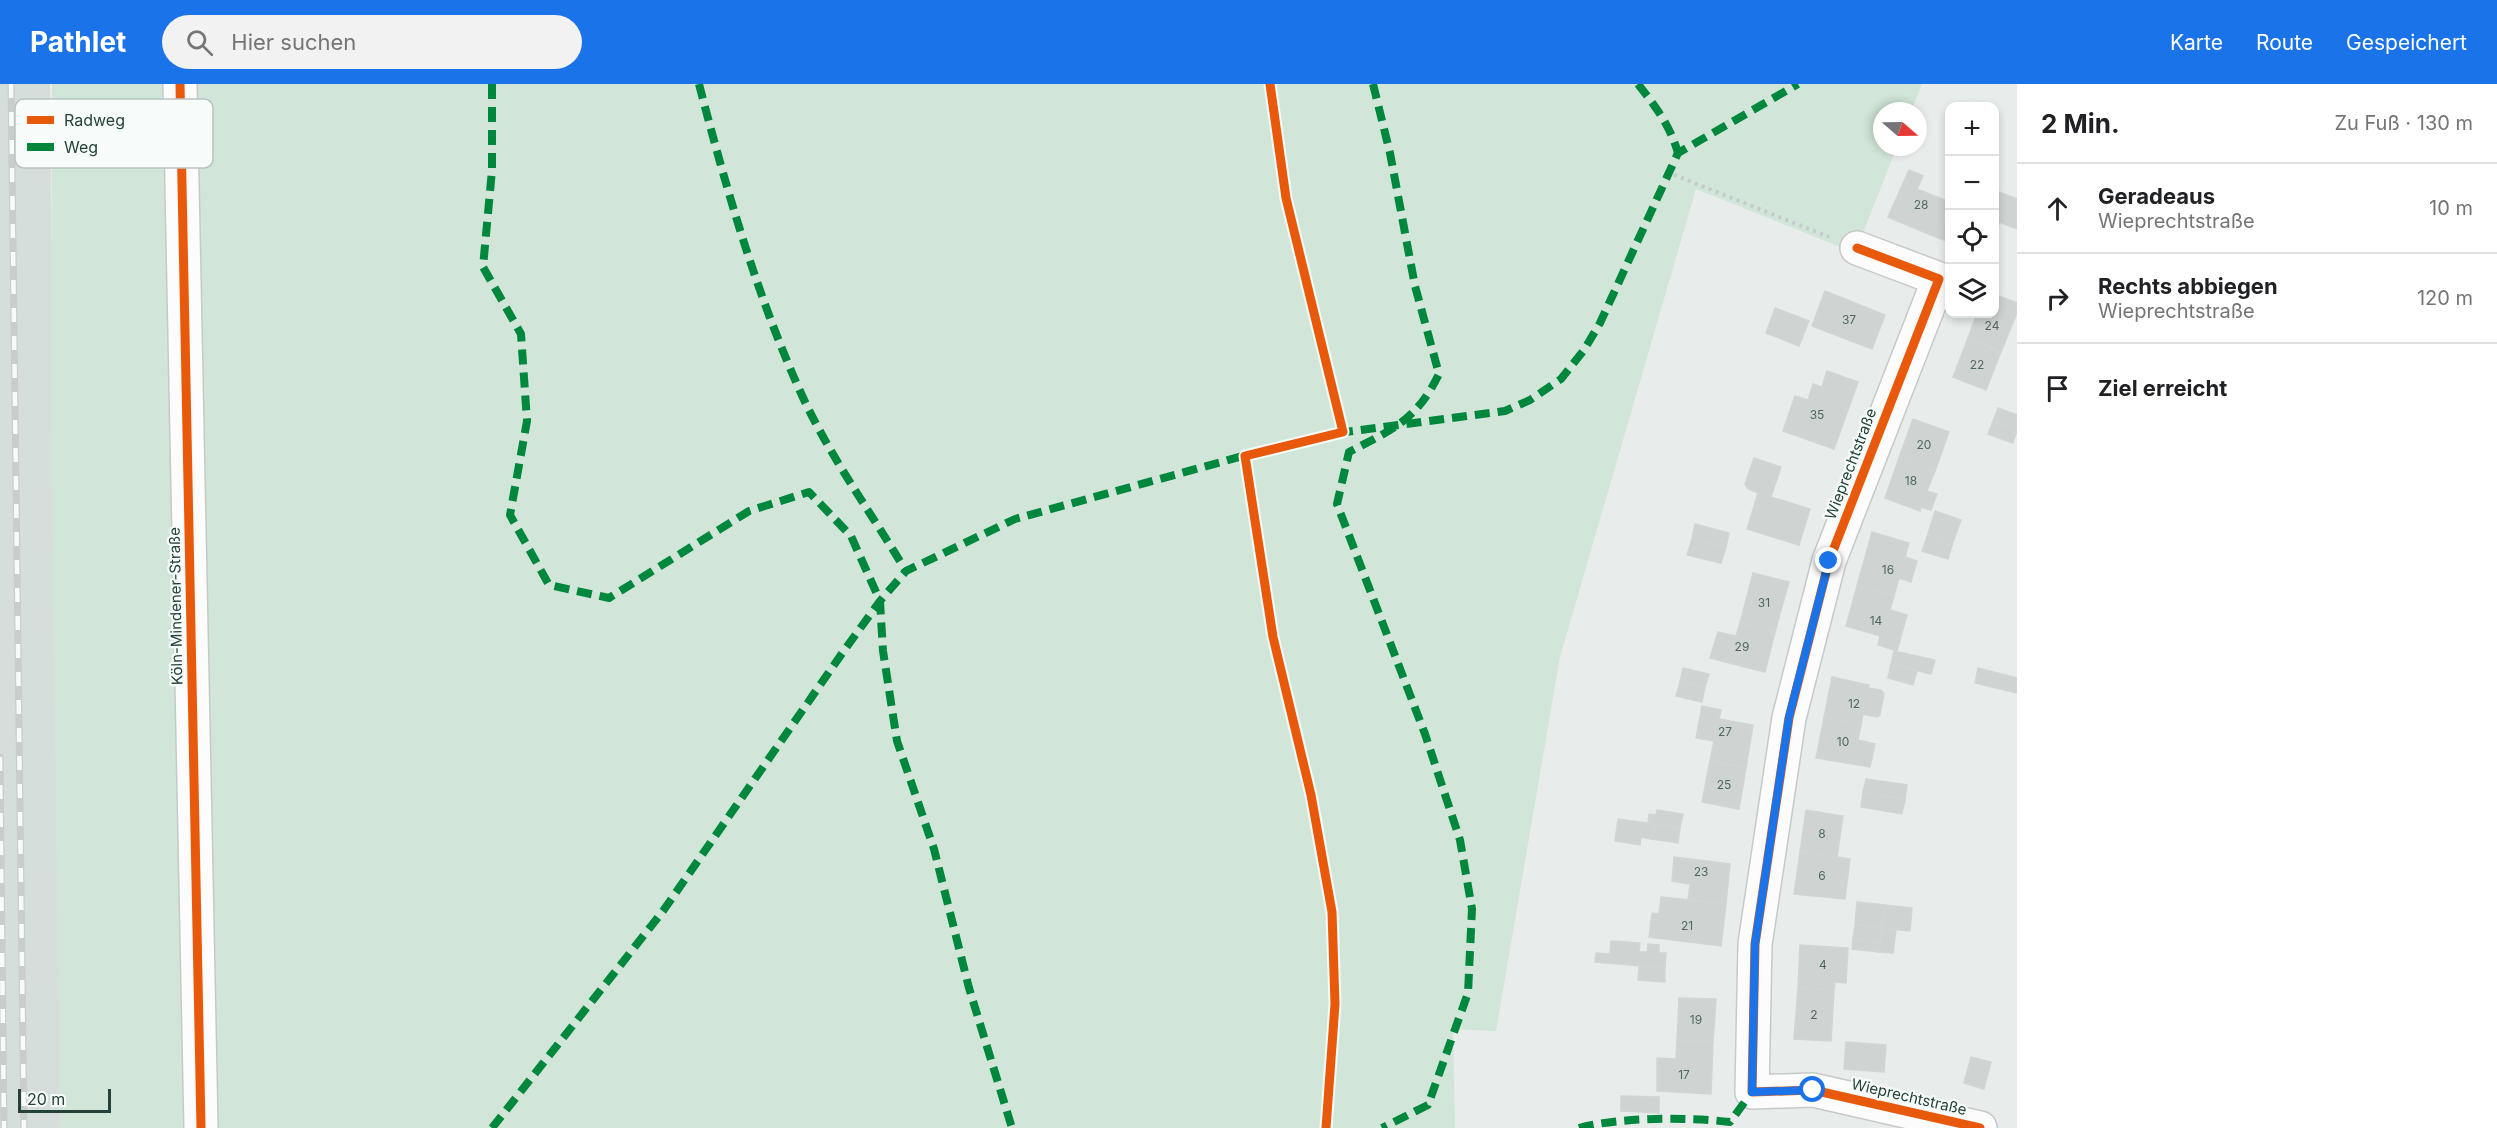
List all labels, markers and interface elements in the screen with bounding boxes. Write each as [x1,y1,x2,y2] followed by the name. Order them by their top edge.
[162,15,582,69] search box
[30,25,126,59] text: Pathlet
[183,26,216,59] icon: search
[231,29,356,55] text: Hier suchen
[2170,30,2223,55] text: Karte
[2256,30,2313,55] text: Route
[2346,30,2467,55] text: Gespeichert
[15,99,213,168] legend
[1873,102,1927,156] north arrow
[1945,102,1999,318] map controls
[1945,102,1999,156] button: +
[2041,108,2120,139] text: 2 Min.
[64,110,125,130] text: Radweg
[2334,111,2473,135] text: Zu Fuß · 130 m
[64,137,98,157] text: Weg
[1945,156,1999,210] button: −
[2098,183,2215,209] text: Geradeaus
[2041,192,2074,225] icon: ahead
[2429,196,2473,220] text: 10 m
[1914,197,1928,212] house number: 28
[2098,209,2255,233] text: Wieprechtstraße
[1945,210,1999,264] button: locate
[1945,264,1999,318] button: layers
[2098,273,2278,299] text: Rechts abbiegen
[2041,282,2074,315] icon: right
[2417,286,2473,310] text: 120 m
[2098,299,2255,323] text: Wieprechtstraße
[1842,312,1856,327] house number: 37
[1985,318,2000,333] house number: 24
[1970,357,1984,372] house number: 22
[2041,372,2074,405] icon: arrive
[2098,375,2227,401] text: Ziel erreicht
[1821,406,1880,522] street label: Wieprechtstraße
[1810,407,1824,422] house number: 35
[1917,437,1931,452] house number: 20
[1905,473,1917,488] house number: 18
[165,527,186,685] street label: Köln-Mindener-Straße
[1815,547,1841,573] route end
[1882,562,1894,577] house number: 16
[1758,595,1770,610] house number: 31
[1870,613,1883,628] house number: 14
[1735,639,1749,654] house number: 29
[1848,696,1860,711] house number: 12
[1718,724,1732,739] house number: 27
[1837,734,1849,749] house number: 10
[1717,777,1731,792] house number: 25
[1818,826,1826,841] house number: 8
[1694,864,1708,879] house number: 23
[1818,868,1826,883] house number: 6
[1681,918,1693,933] house number: 21
[1819,957,1827,972] house number: 4
[1810,1007,1818,1022] house number: 2
[1690,1012,1702,1027] house number: 19
[1678,1067,1690,1082] house number: 17
[1850,1074,1969,1119] street label: Wieprechtstraße
[1799,1076,1825,1102] route start
[18,1086,111,1114] scale bar
[27,1089,65,1109] text: 20 m

